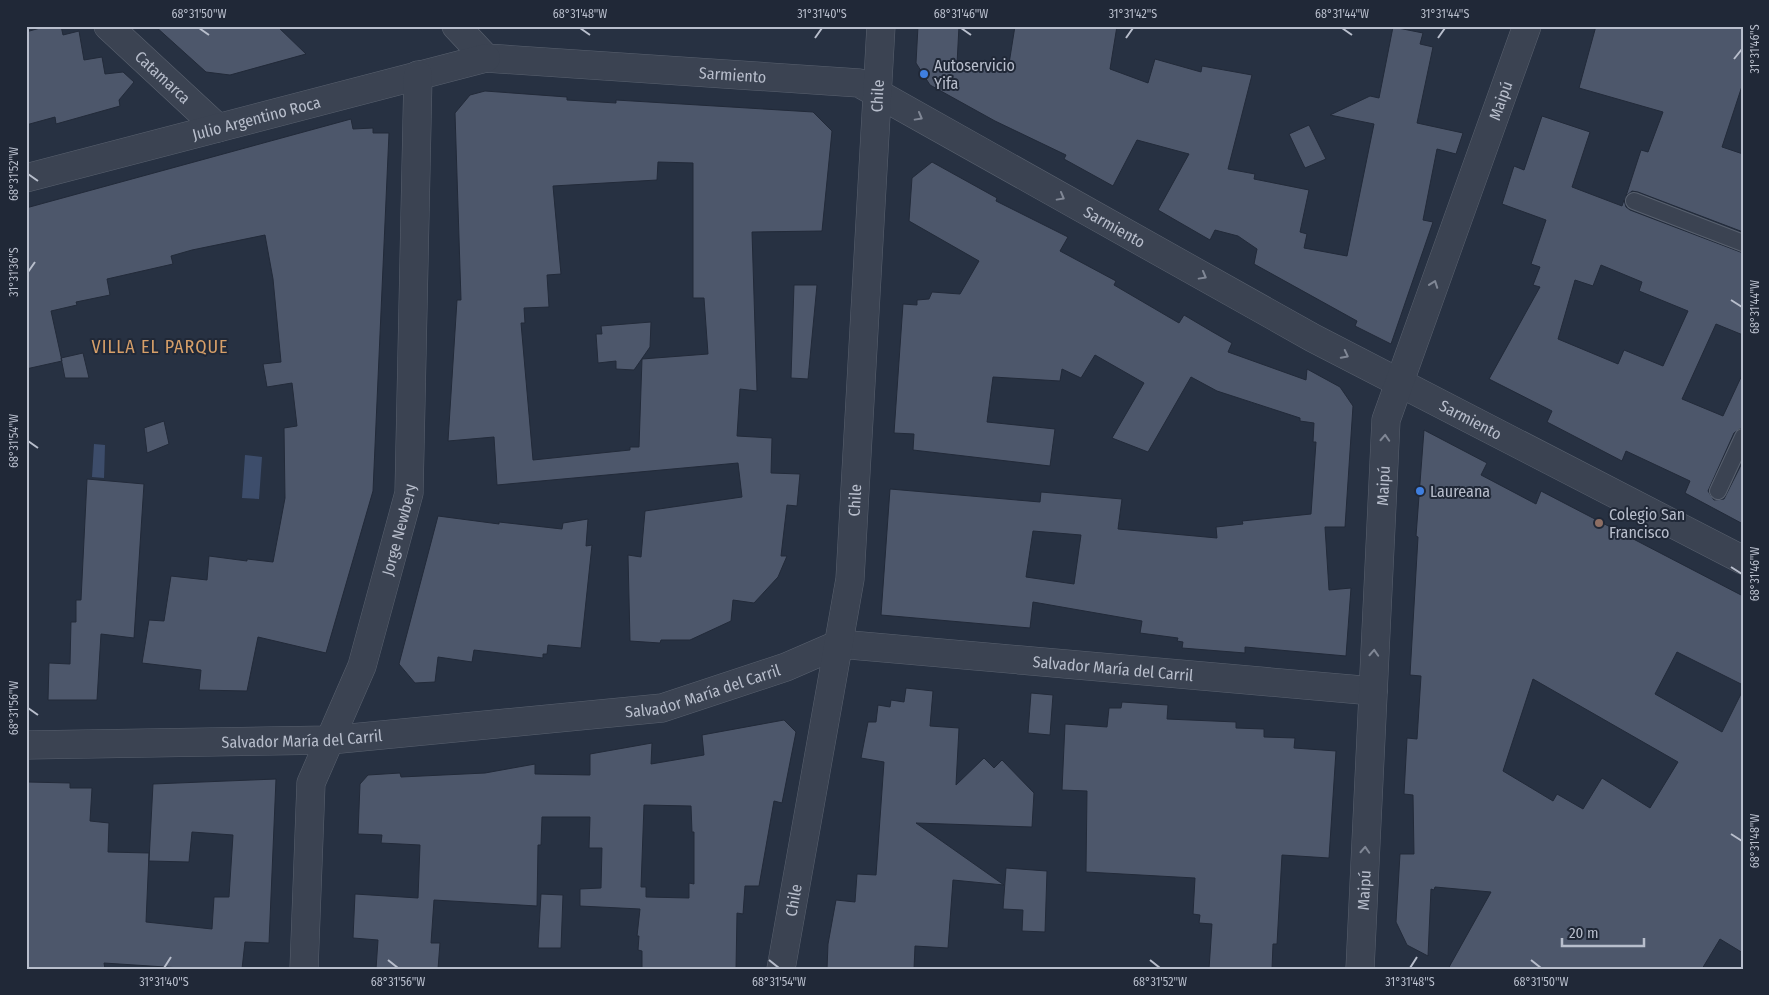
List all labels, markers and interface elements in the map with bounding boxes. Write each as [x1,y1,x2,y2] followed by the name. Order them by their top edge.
[172,7,226,21] text: 68°31'50"W
[553,7,607,21] text: 68°31'48"W
[797,7,847,21] text: 31°31'40"S
[934,7,988,21] text: 68°31'46"W
[1109,7,1157,21] text: 31°31'42"S
[1315,7,1369,21] text: 68°31'44"W
[1421,7,1469,21] text: 31°31'44"S
[1748,24,1762,74] text: 31°31'46"S
[131,47,194,108] street label: Catamarca
[934,56,1015,93] place label: Autoservicio Yifa
[698,63,767,87] street label: Sarmiento
[918,68,930,80] marker: Autoservicio Yifa
[867,79,888,113] street label: Chile
[1485,79,1517,123] street label: Maipú
[190,93,323,144] street label: Julio Argentino Roca
[914,111,923,121] one-way arrow
[7,147,21,201] text: 68°31'52"W
[1056,190,1065,200] one-way arrow
[1080,202,1149,252] street label: Sarmiento
[7,247,21,297] text: 31°31'36"S
[1197,270,1206,280] one-way arrow
[1428,280,1438,289] one-way arrow
[1748,280,1762,334] text: 68°31'44"W
[92,336,228,358] district label: VILLA EL PARQUE
[1340,349,1349,359] one-way arrow
[1436,396,1505,444] street label: Sarmiento
[7,414,21,468] text: 68°31'54"W
[1379,434,1390,442] one-way arrow
[1373,465,1394,506] street label: Maipú
[1430,482,1490,501] place label: Laureana
[378,483,419,578] street label: Jorge Newbery
[845,483,865,517] street label: Chile
[1414,485,1426,497] marker: Laureana
[1609,505,1685,542] place label: Colegio San Francisco
[1593,517,1605,529] marker: Colegio San Francisco
[1748,547,1762,601] text: 68°31'46"W
[1369,649,1380,657] one-way arrow
[1032,652,1194,685] street label: Salvador María del Carril
[624,661,783,722] street label: Salvador María del Carril
[7,681,21,735] text: 68°31'56"W
[221,726,383,752] street label: Salvador María del Carril
[1748,814,1762,868] text: 68°31'48"W
[1360,846,1371,854] one-way arrow
[1354,870,1375,911] street label: Maipú
[782,882,806,918] street label: Chile
[1562,915,1644,947] scale bar
[1569,924,1599,942] text: 20 m
[139,975,189,989] text: 31°31'40"S
[371,975,425,989] text: 68°31'56"W
[752,975,806,989] text: 68°31'54"W
[1133,975,1187,989] text: 68°31'52"W
[1385,975,1435,989] text: 31°31'48"S
[1514,975,1568,989] text: 68°31'50"W

